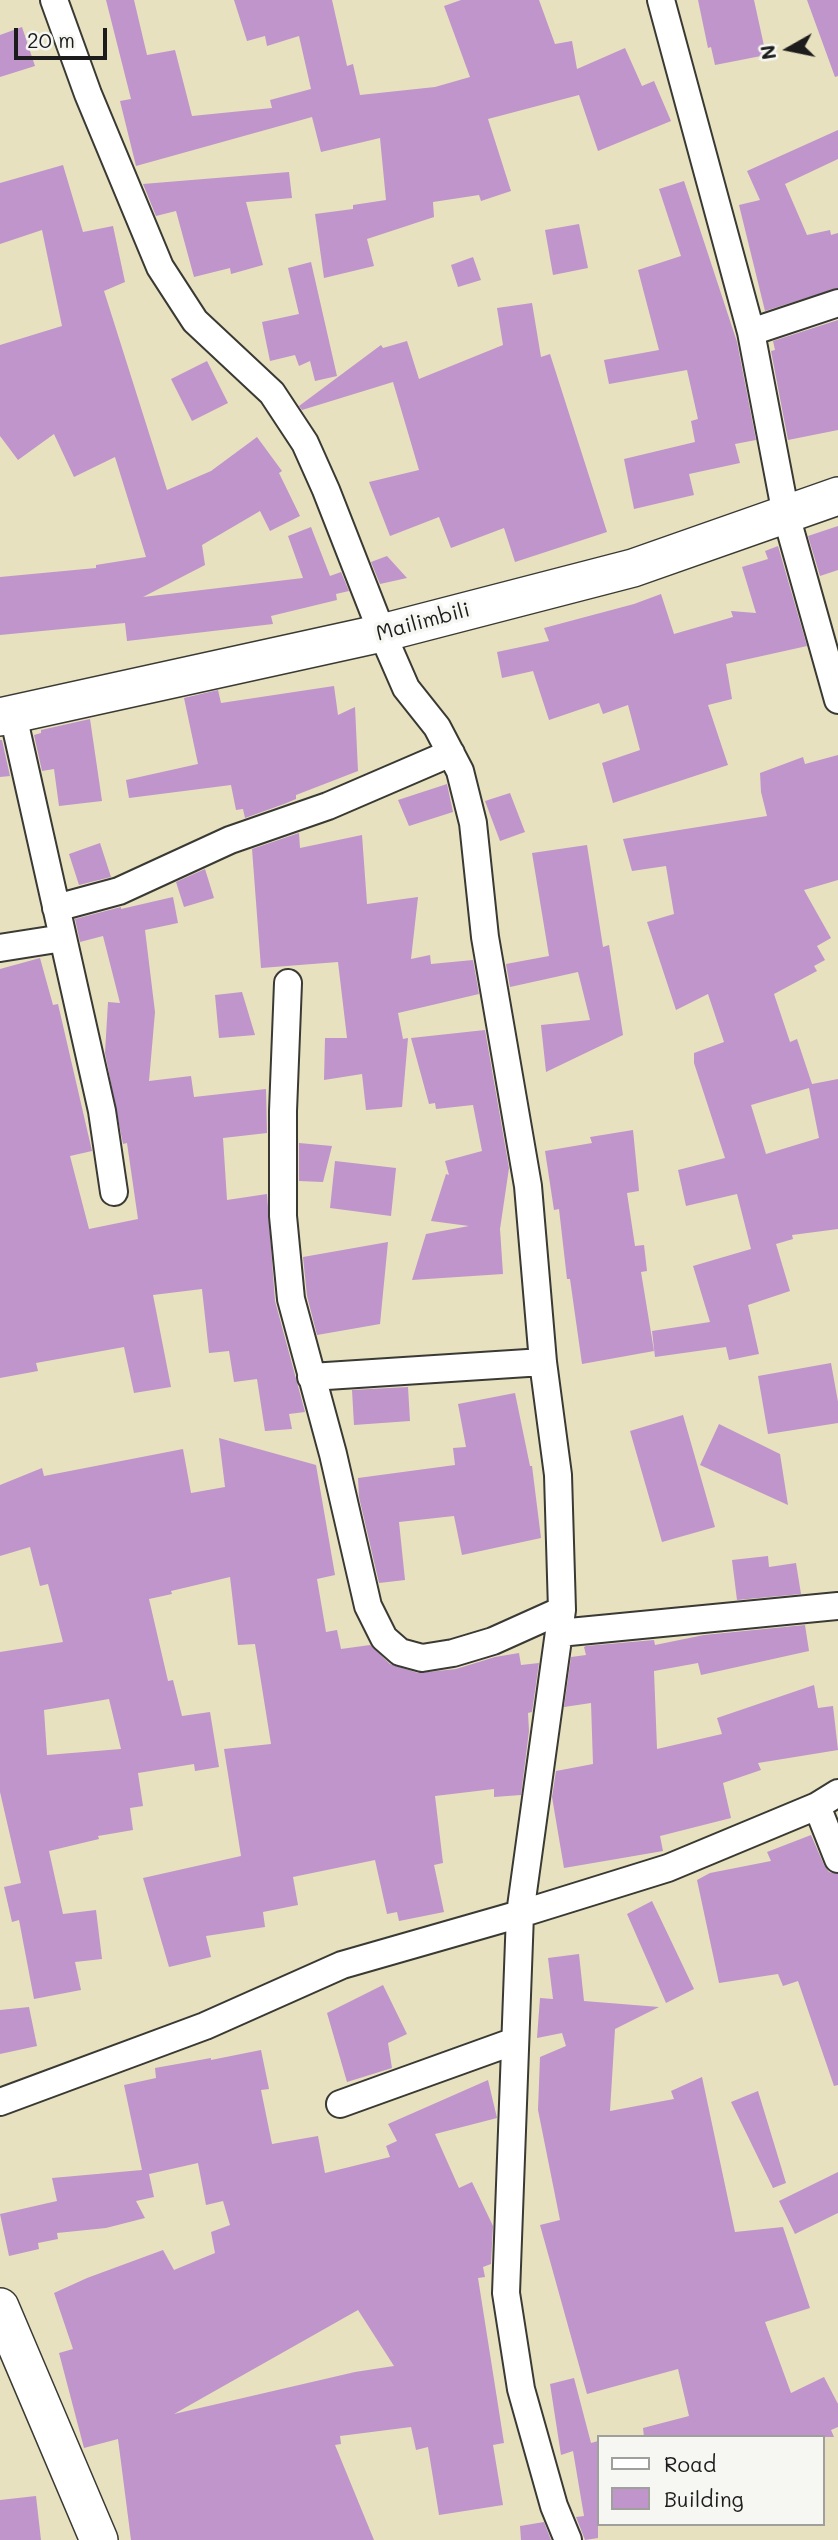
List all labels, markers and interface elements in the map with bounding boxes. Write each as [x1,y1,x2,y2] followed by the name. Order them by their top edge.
[18,14,110,58] scale bar
[754,14,824,84] north arrow
[27,26,75,53] text: 20 m
[754,43,781,61] text: N
[373,597,473,647] street label: Mailimbili
[596,2435,824,2526] legend
[664,2450,716,2477] text: Road
[664,2485,744,2512] text: Building

